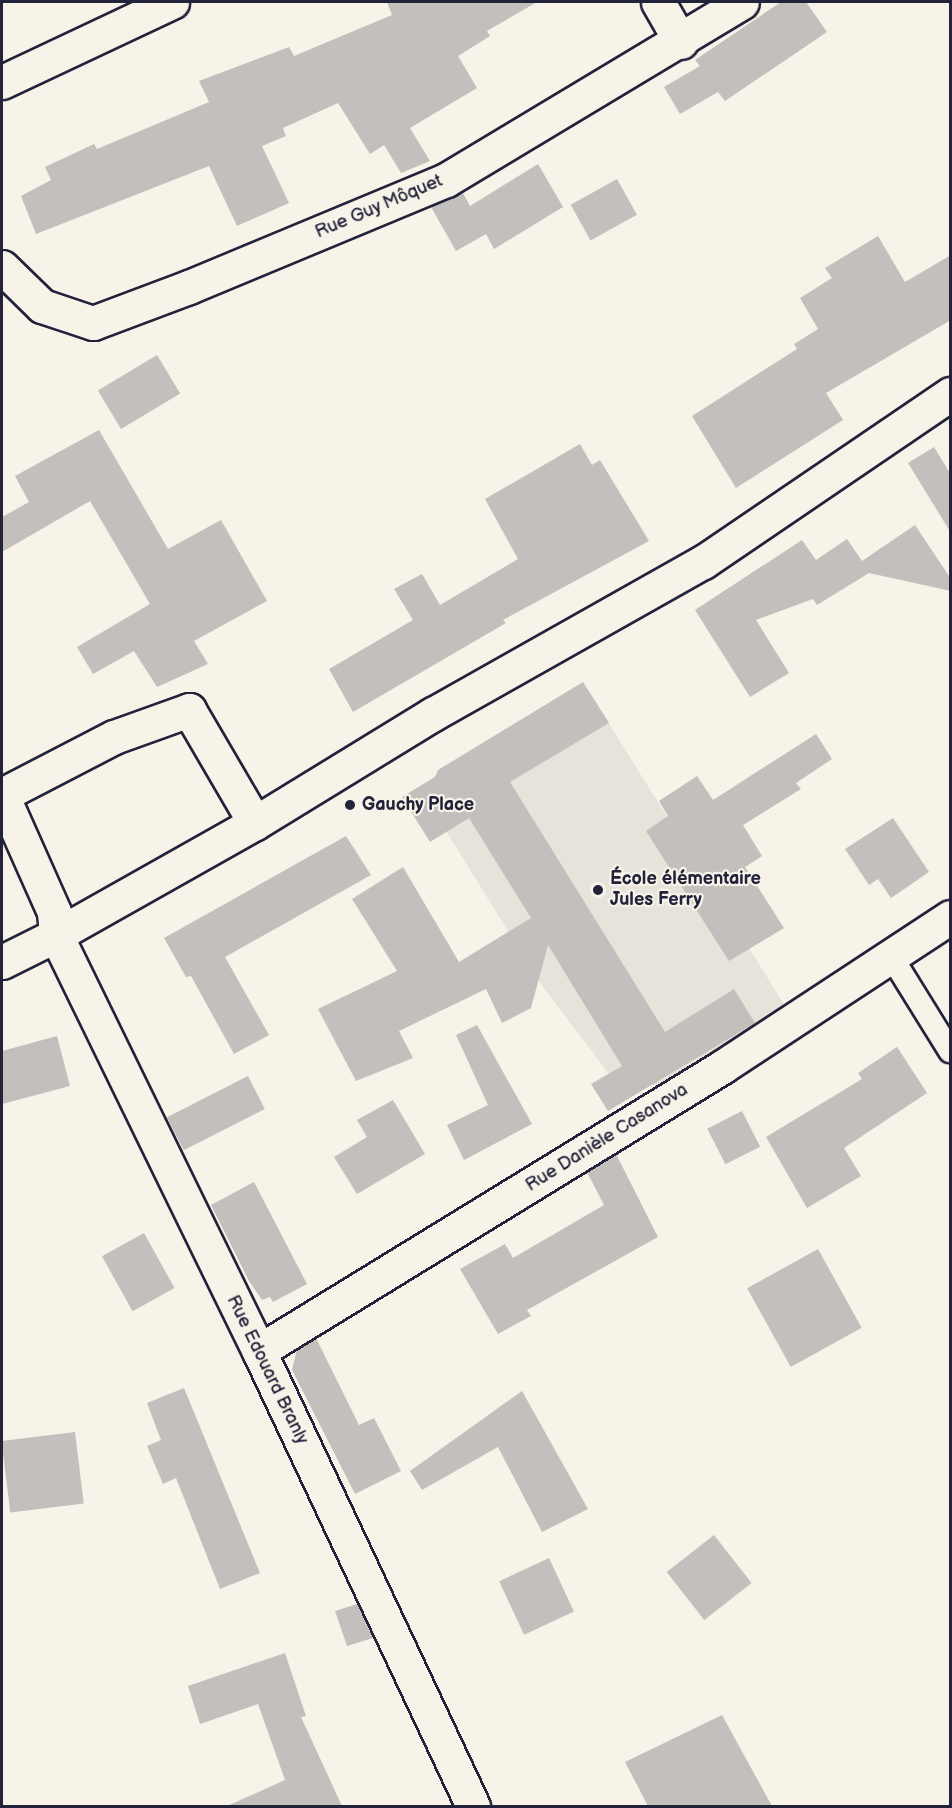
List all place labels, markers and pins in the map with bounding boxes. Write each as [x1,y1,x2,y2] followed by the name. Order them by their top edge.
[362,794,475,816] place label: Gauchy Place
[343,798,357,812] marker: Gauchy Place
[610,869,761,912] place label: École élémentaire Jules Ferry
[591,883,605,897] marker: École élémentaire Jules Ferry

